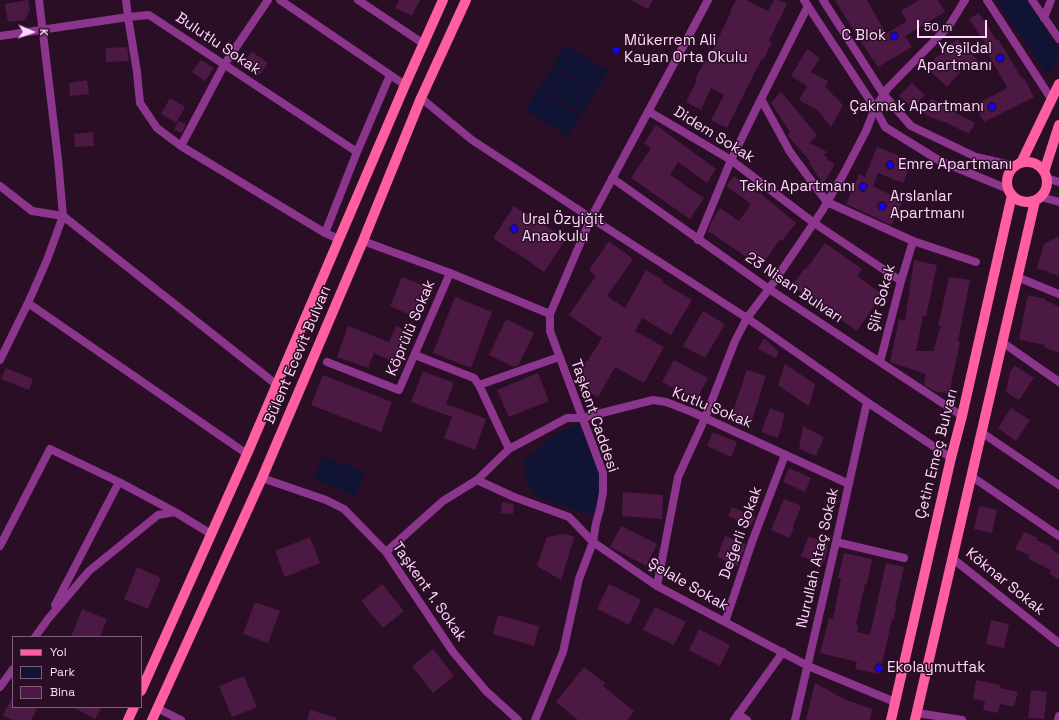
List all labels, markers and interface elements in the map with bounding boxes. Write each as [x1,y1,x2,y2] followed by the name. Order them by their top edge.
[172,9,264,79] street label: Bulutlu Sokak
[12,12,52,52] north arrow
[919,12,989,38] scale bar
[924,19,952,35] text: 50 m
[842,27,886,45] place label: C Blok
[37,29,51,36] text: K
[889,31,899,41] marker: C Blok
[624,32,748,67] place label: Mükerrem Ali Kayan Orta Okulu
[917,40,992,75] place label: Yeşildal Apartmanı
[611,45,621,55] marker: Mükerrem Ali Kayan Orta Okulu
[995,53,1005,63] marker: Yeşildal Apartmanı
[850,98,984,116] place label: Çakmak Apartmanı
[987,102,997,112] marker: Çakmak Apartmanı
[670,103,758,167] street label: Didem Sokak
[898,156,1012,174] place label: Emre Apartmanı
[885,160,895,170] marker: Emre Apartmanı
[739,178,855,196] place label: Tekin Apartmanı
[858,182,868,192] marker: Tekin Apartmanı
[890,188,965,223] place label: Arslanlar Apartmanı
[877,201,887,211] marker: Arslanlar Apartmanı
[522,211,604,246] place label: Ural Özyiğit Anaokulu
[509,224,519,234] marker: Ural Özyiğit Anaokulu
[742,249,846,327] street label: 23 Nisan Bulvarı
[864,262,900,334] street label: Şiir Sokak
[383,277,439,379] street label: Köprülü Sokak
[261,283,335,427] street label: Bülent Ecevit Bulvarı
[566,357,622,475] street label: Taşkent Caddesi
[669,384,755,432] street label: Kutlu Sokak
[912,387,962,521] street label: Çetin Emeç Bulvarı
[716,484,766,582] street label: Değerli Sokak
[793,486,843,630] street label: Nurullah Ataç Sokak
[388,539,470,645] street label: Taşkent 1. Sokak
[962,545,1048,619] street label: Köknar Sokak
[645,555,731,615] street label: Şelale Sokak
[12,636,142,708] legend
[50,644,67,660] text: Yol
[887,659,985,677] place label: Ekolaymutfak
[874,663,884,673] marker: Ekolaymutfak
[50,664,75,680] text: Park
[50,684,75,700] text: Bina

